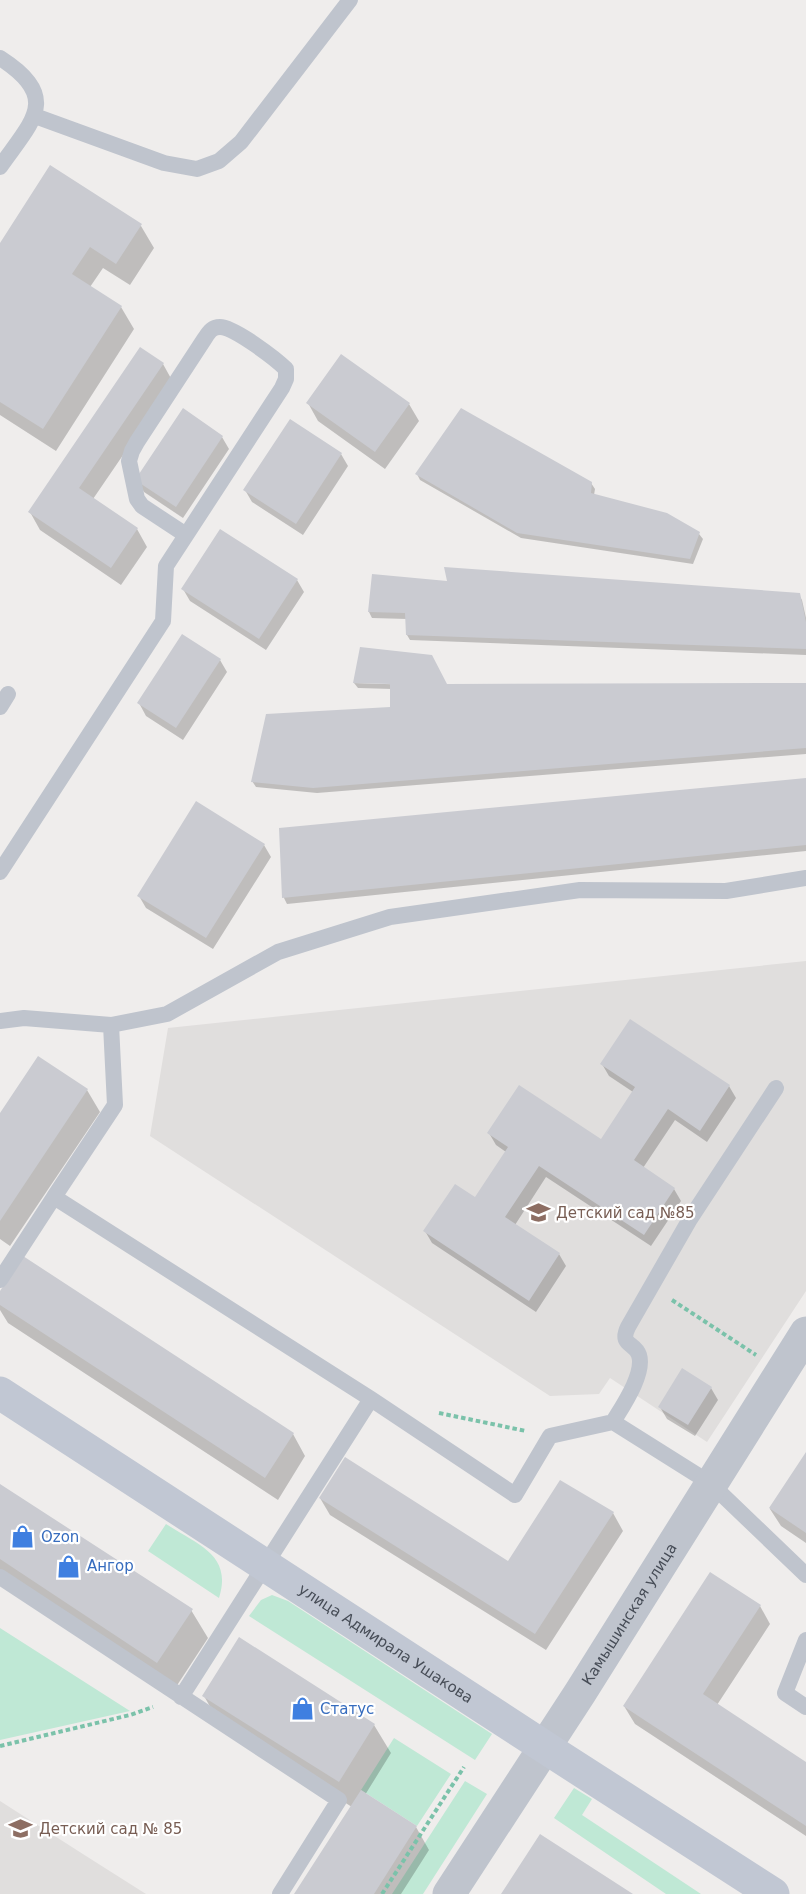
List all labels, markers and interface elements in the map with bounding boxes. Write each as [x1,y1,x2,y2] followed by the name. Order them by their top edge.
[525,1200,551,1226] school or university icon: Детский сад №85
[556,1204,695,1222] place label: Детский сад №85
[10,1524,36,1550] shop icon: Ozon
[41,1528,79,1546] place label: Ozon
[578,1540,681,1689] street label: Камышинская улица
[56,1553,82,1579] shop icon: Ангор
[87,1557,134,1575] place label: Ангор
[295,1580,476,1707] street label: улица Адмирала Ушакова
[289,1696,315,1722] shop icon: Статус
[320,1700,374,1718] place label: Статус
[8,1816,34,1842] school or university icon: Детский сад № 85
[39,1820,182,1838] place label: Детский сад № 85

